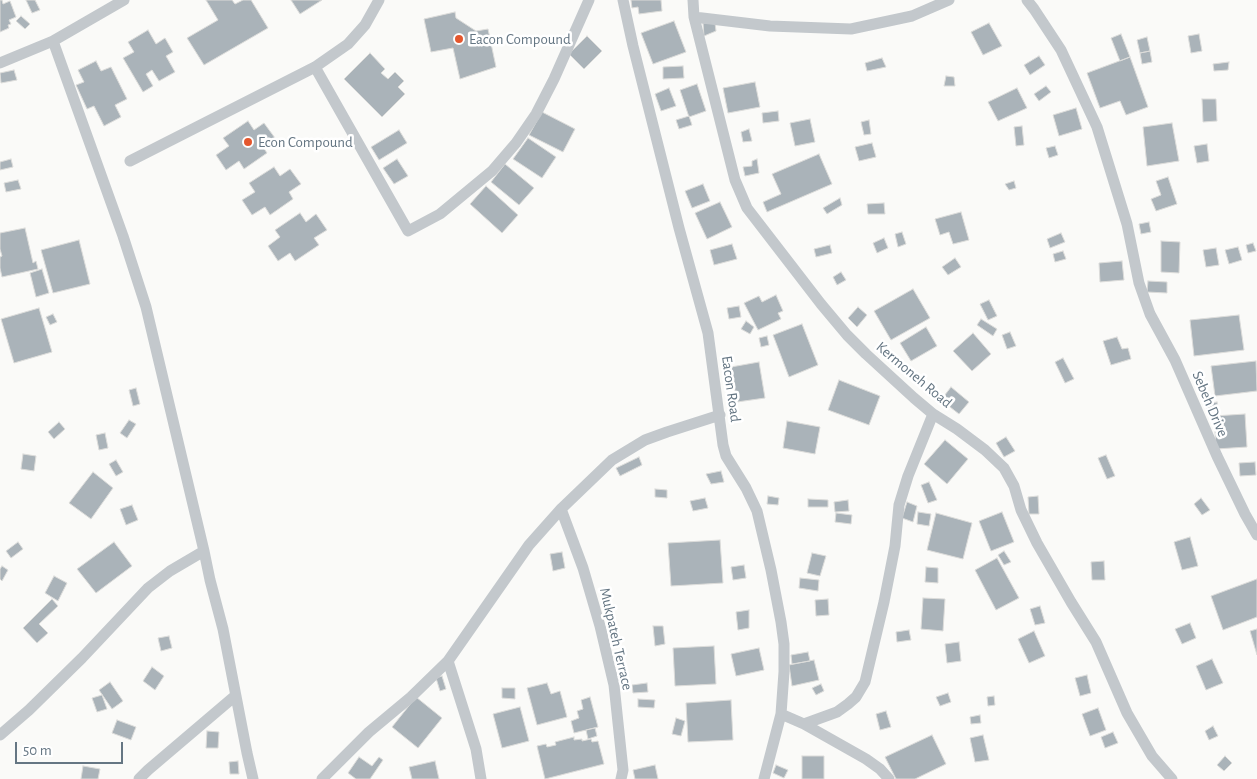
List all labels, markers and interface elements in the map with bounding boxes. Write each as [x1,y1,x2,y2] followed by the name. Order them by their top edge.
[469,30,571,48] place label: Eacon Compound
[453,33,465,45] marker: Eacon Compound
[258,133,353,151] place label: Econ Compound
[242,136,254,148] marker: Econ Compound
[872,338,956,412] street label: Kermoneh Road
[717,355,745,423] street label: Eacon Road
[1188,368,1232,440] street label: Sebeh Drive
[595,586,637,692] street label: Mukpateh Terrace
[18,732,125,764] scale bar
[23,743,52,758] text: 50 m

